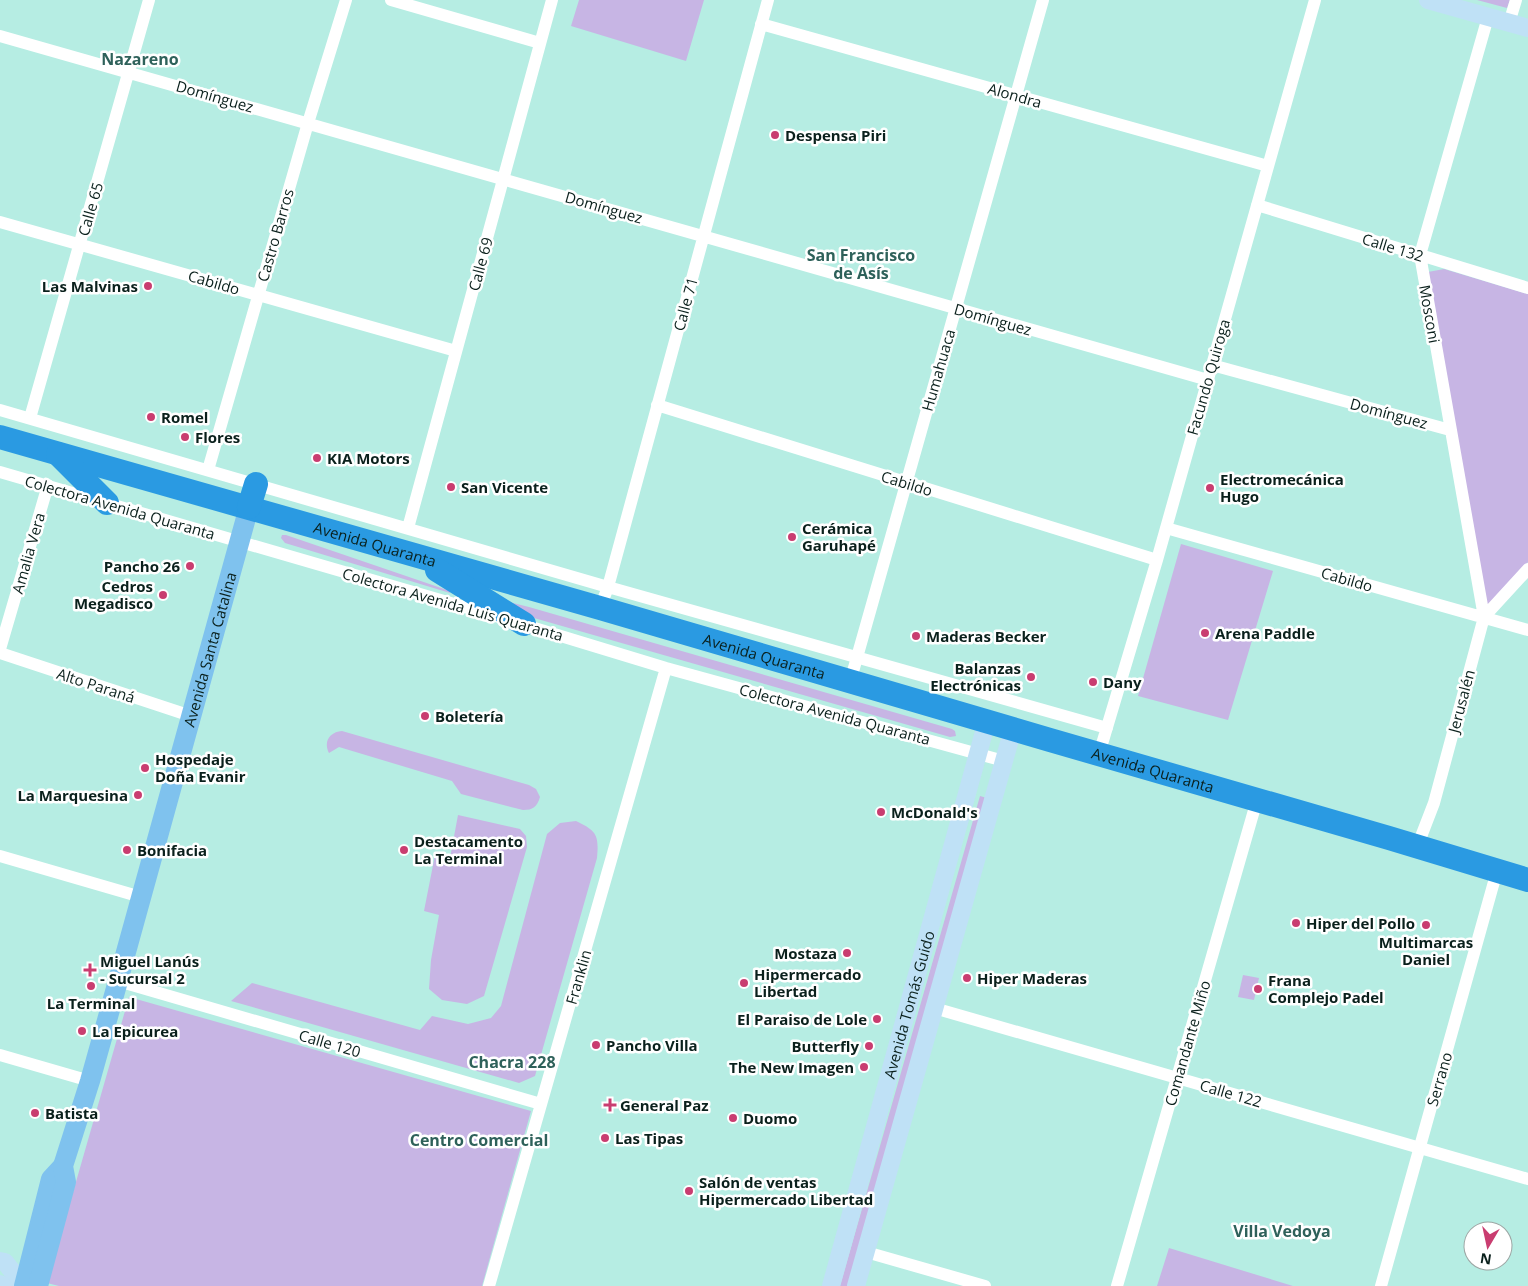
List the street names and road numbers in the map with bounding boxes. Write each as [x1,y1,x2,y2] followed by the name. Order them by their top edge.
[174,75,256,117] street label: Domínguez
[986,78,1044,112] street label: Alondra
[73,180,107,238] street label: Calle 65
[252,186,298,284] street label: Castro Barros
[563,186,645,228] street label: Domínguez
[1360,228,1426,266] street label: Calle 132
[463,235,497,293] street label: Calle 69
[186,265,242,299] street label: Cabildo
[668,275,702,333] street label: Calle 71
[1415,283,1445,345] street label: Mosconi
[952,298,1034,340] street label: Domínguez
[1182,317,1234,437] street label: Facundo Quiroga
[917,327,959,413] street label: Humahuaca
[1348,393,1430,433] street label: Domínguez
[879,466,935,500] street label: Cabildo
[23,470,217,544] street label: Colectora Avenida Quaranta
[7,510,49,596] street label: Amalia Vera
[312,517,439,571] street label: Avenida Quaranta
[1319,562,1375,596] street label: Cabildo
[340,563,566,645] street label: Colectora Avenida Luis Quaranta
[179,570,241,729] street label: Avenida Santa Catalina
[701,629,828,684] street label: Avenida Quaranta
[54,663,138,707] street label: Alto Paraná
[1442,667,1479,737] street label: Jerusalén
[737,679,933,749] street label: Colectora Avenida Quaranta
[1089,743,1216,797] street label: Avenida Quaranta
[879,928,939,1081] street label: Avenida Tomás Guido
[561,947,595,1007] street label: Franklin
[1160,978,1214,1108] street label: Comandante Miño
[297,1025,363,1061] street label: Calle 120
[1422,1050,1456,1108] street label: Serrano
[1198,1075,1264,1111] street label: Calle 122

